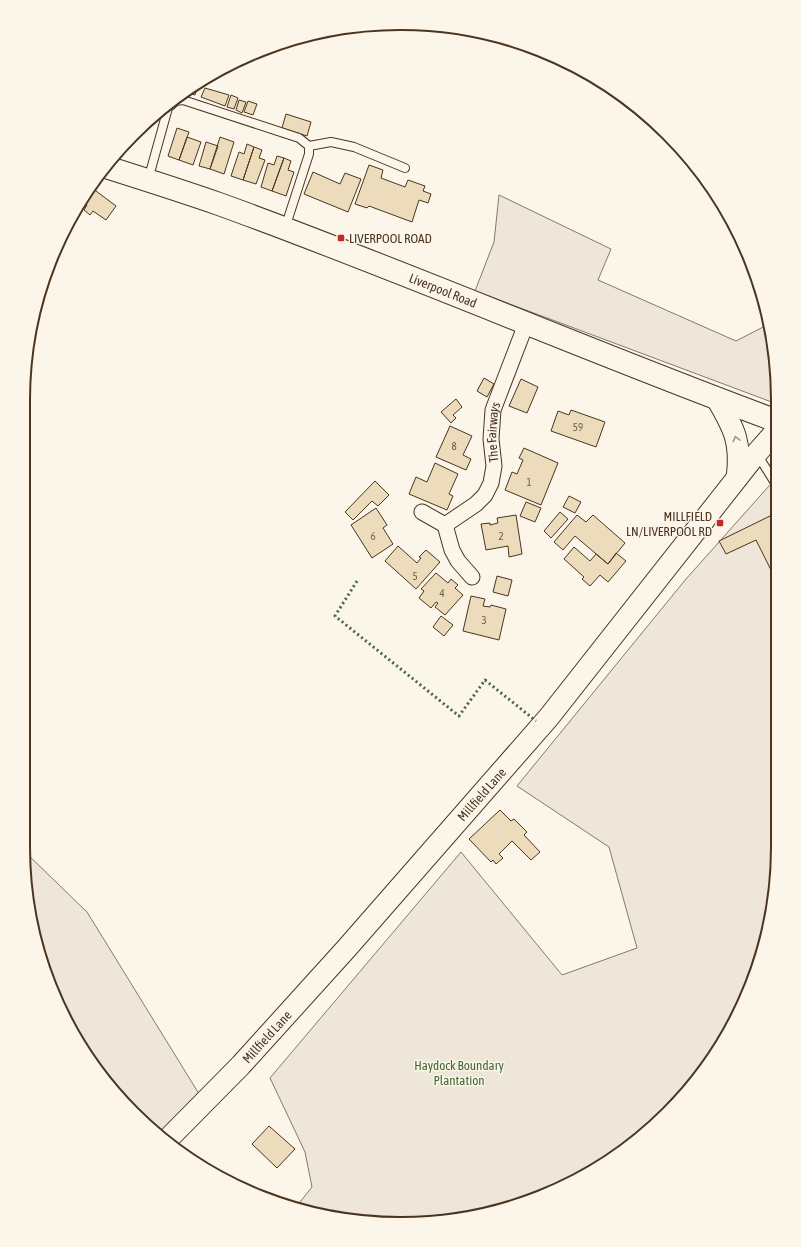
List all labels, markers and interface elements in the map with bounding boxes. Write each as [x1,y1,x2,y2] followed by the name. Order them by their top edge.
[349,231,432,246] place label: LIVERPOOL ROAD
[336,233,346,243] marker: LIVERPOOL ROAD
[407,270,479,311] street label: Liverpool Road
[484,399,504,463] street label: The Fairways
[573,421,583,433] house number: 59
[732,436,741,443] one-way arrow
[451,440,457,452] house number: 8
[526,476,532,488] house number: 1
[626,509,712,539] place label: MILLFIELD LN/LIVERPOOL RD
[715,518,725,528] marker: MILLFIELD LN/LIVERPOOL RD
[370,530,376,542] house number: 6
[498,530,504,542] house number: 2
[412,570,418,582] house number: 5
[439,587,445,599] house number: 4
[481,614,487,626] house number: 3
[455,765,509,824] street label: Millfield Lane
[239,1008,295,1066] street label: Millfield Lane
[414,1058,504,1088] park label: Haydock Boundary Plantation

